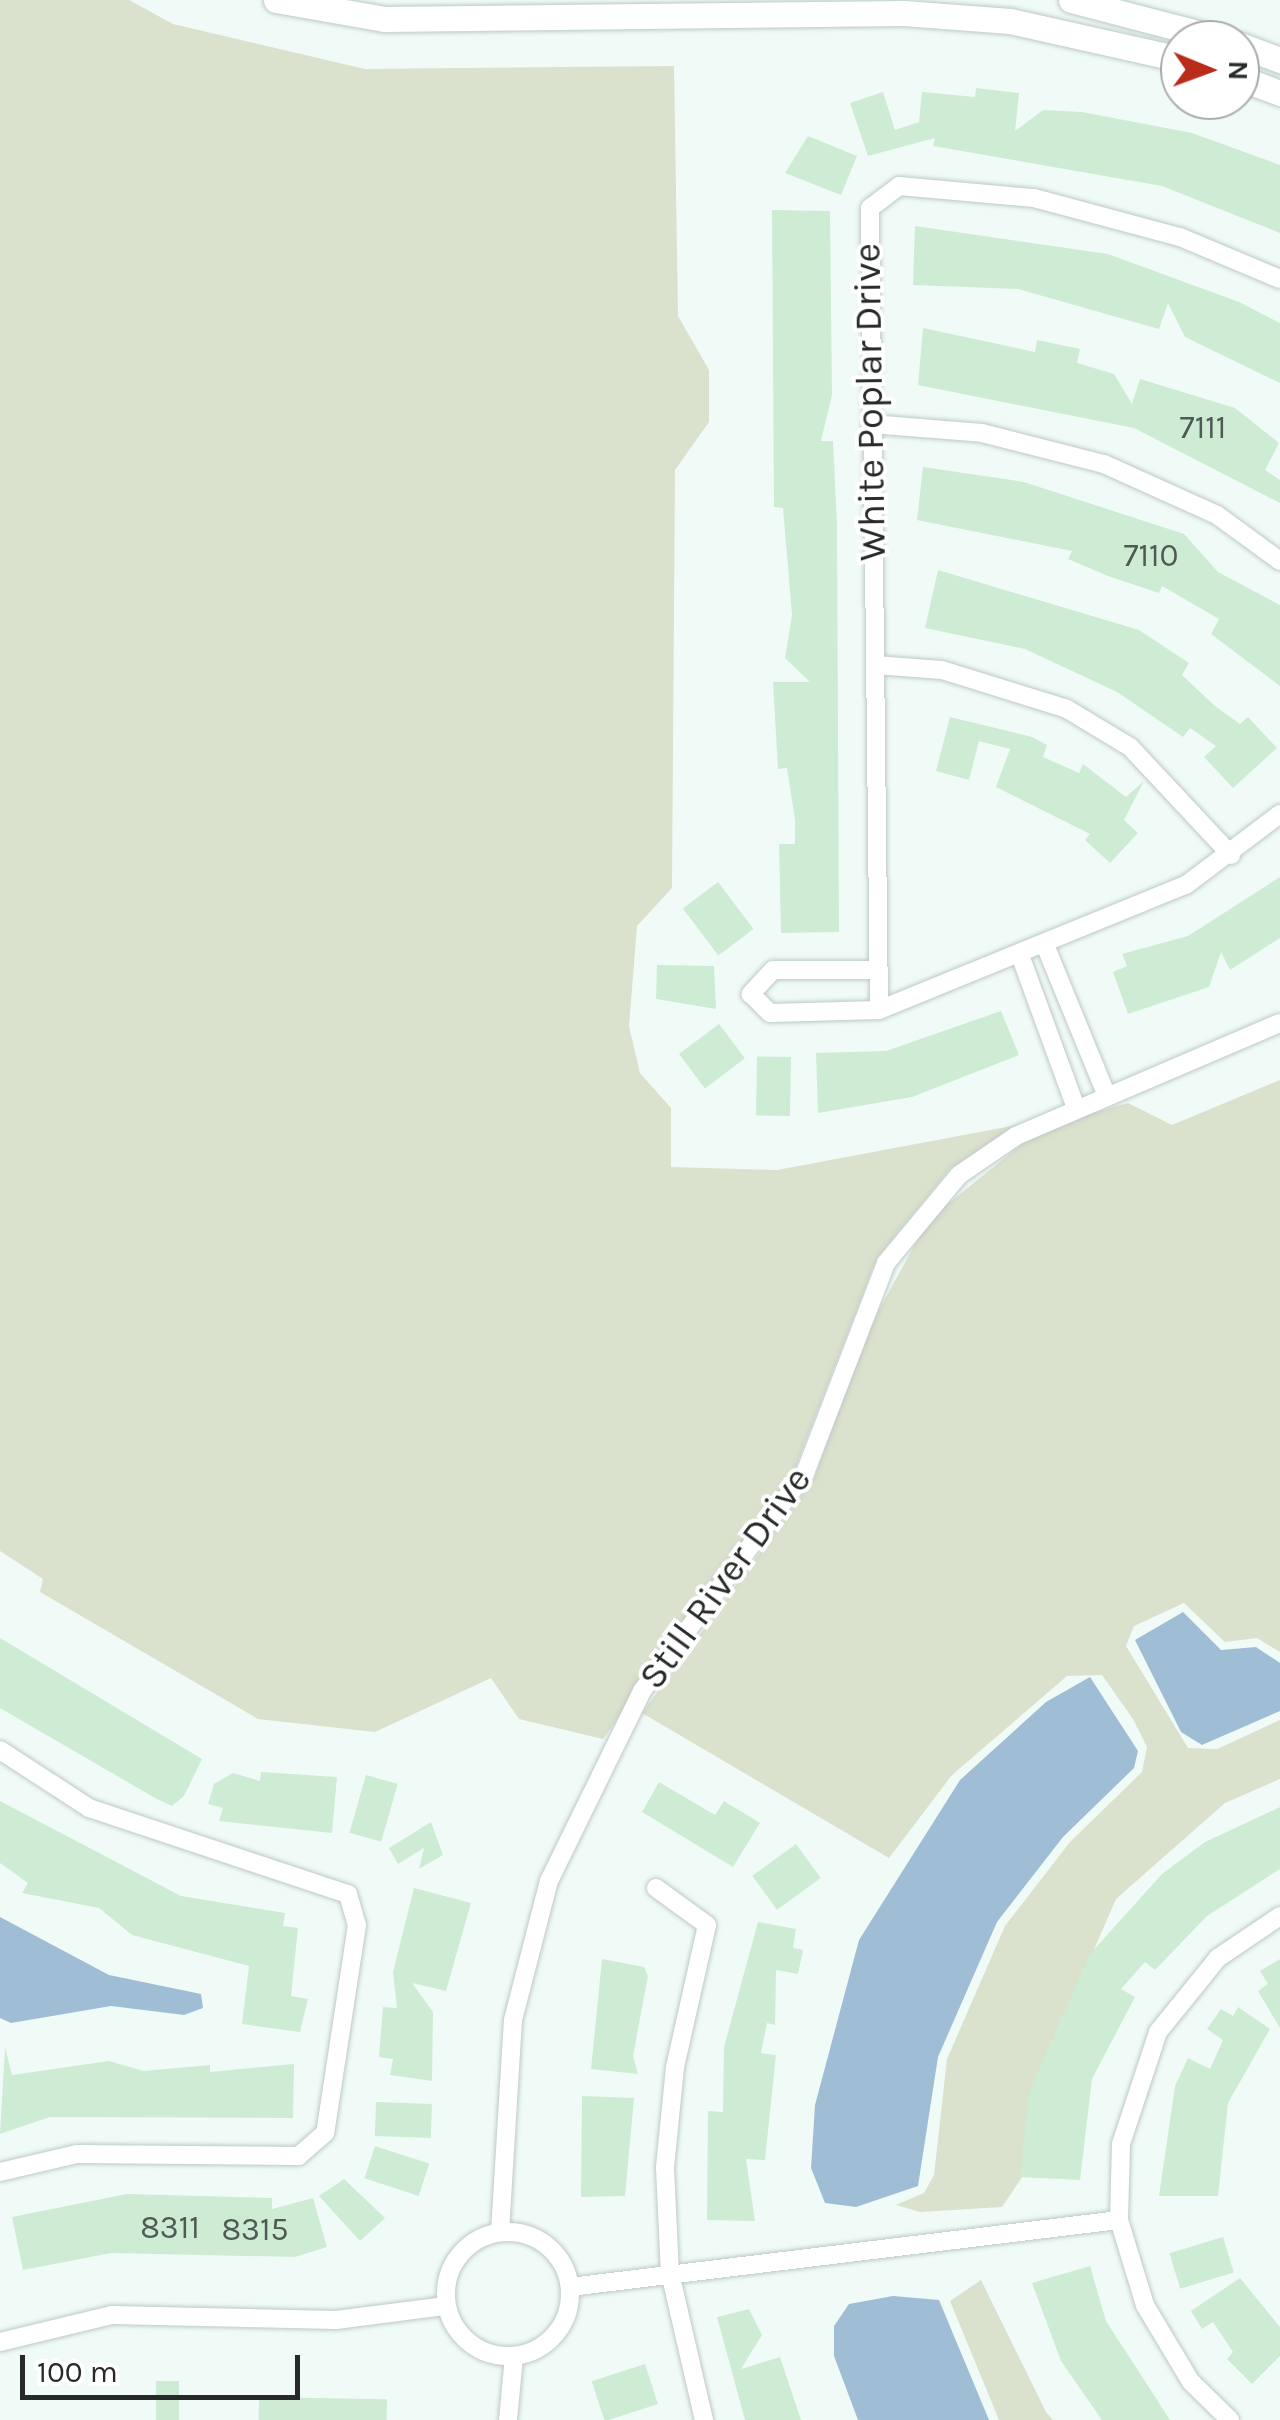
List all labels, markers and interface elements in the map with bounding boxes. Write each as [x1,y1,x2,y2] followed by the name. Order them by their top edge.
[1160,20,1260,120] north arrow
[1222,60,1255,81] text: N
[844,243,896,561] street label: White Poplar Drive
[1180,409,1226,447] house number: 7111
[1123,537,1179,575] house number: 7110
[629,1458,821,1698] street label: Still River Drive
[140,2209,200,2247] house number: 8311
[221,2211,289,2249] house number: 8315
[25,2335,305,2397] scale bar
[37,2354,118,2390] text: 100 m

